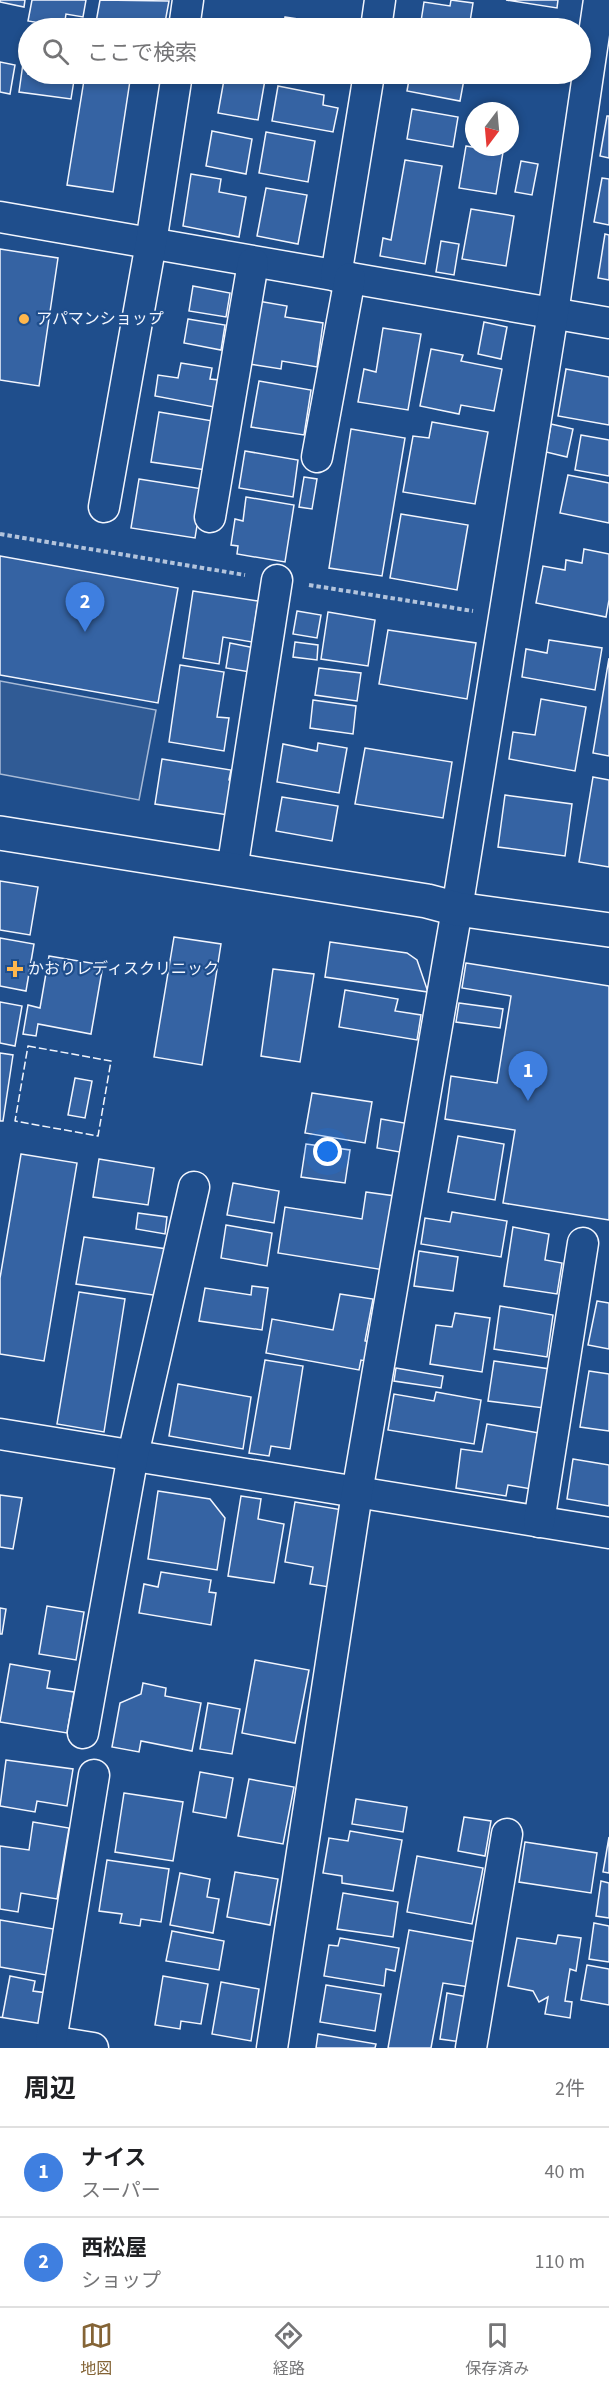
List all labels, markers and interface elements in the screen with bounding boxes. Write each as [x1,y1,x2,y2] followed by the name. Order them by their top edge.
[18,18,591,84] search box
[39,35,72,68] icon: search
[87,37,197,69] text: ここで検索
[465,102,519,156] north arrow
[36,308,164,330] place label: アパマンショップ
[17,312,31,326] marker: アパマンショップ
[66,582,104,632] pin: 2
[28,958,219,980] place label: かおりレディスクリニック
[6,960,24,978] marker: かおりレディスクリニック
[508,1052,548,1101] pin: 1
[313,1137,342,1166] your location
[24,2070,76,2107] text: 周辺
[555,2075,585,2103] text: 2件
[81,2142,146,2174] text: ナイス
[38,2158,49,2186] text: 1
[545,2158,585,2186] text: 40 m
[81,2177,161,2205] text: スーパー
[81,2232,147,2264] text: 西松屋
[38,2248,49,2276] text: 2
[535,2248,585,2276] text: 110 m
[81,2267,161,2295] text: ショップ
[80,2319,113,2380] tab: 地図
[272,2319,305,2380] tab: 経路
[465,2319,529,2380] tab: 保存済み

